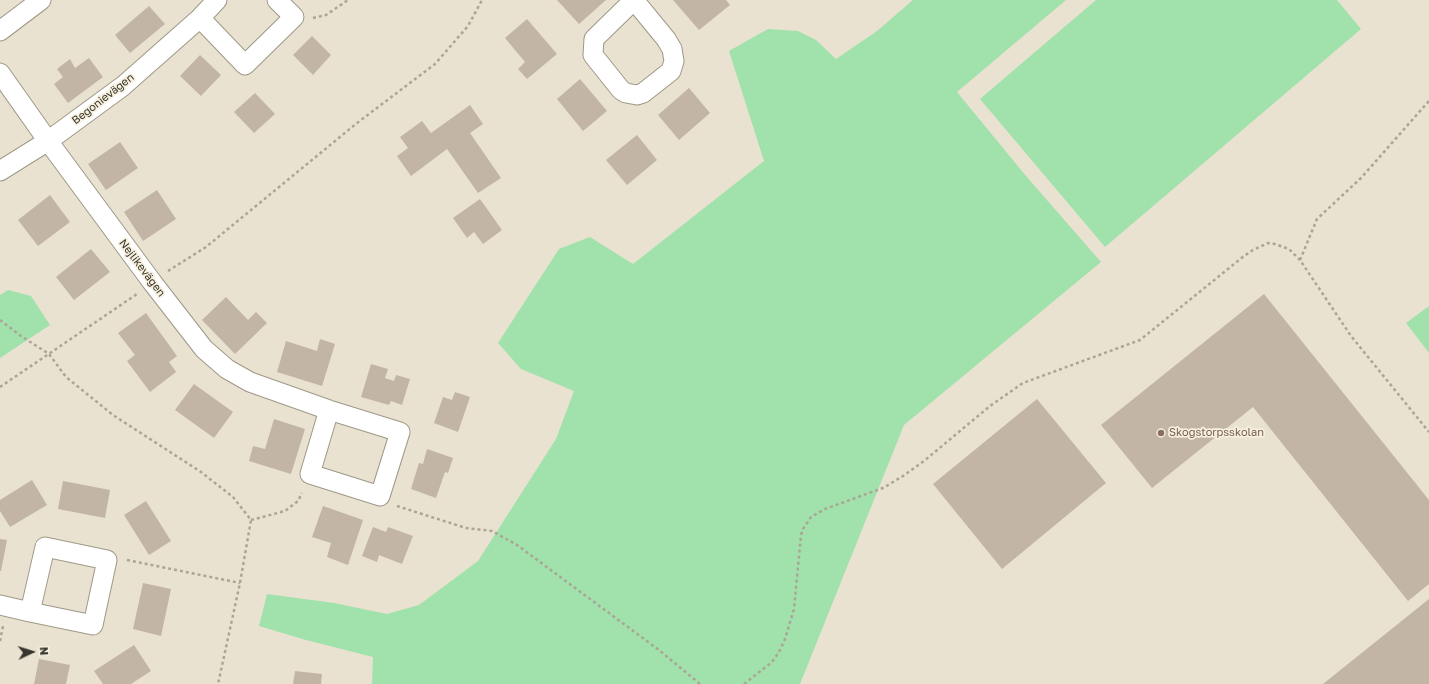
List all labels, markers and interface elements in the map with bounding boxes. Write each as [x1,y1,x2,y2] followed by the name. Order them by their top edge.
[69,71,137,127] street label: Begonievägen
[116,237,168,299] street label: Nejlikevägen
[1169,426,1264,440] place label: Skogstorpsskolan
[1156,428,1166,438] marker: Skogstorpsskolan
[12,632,52,672] north arrow
[38,646,51,656] text: N

